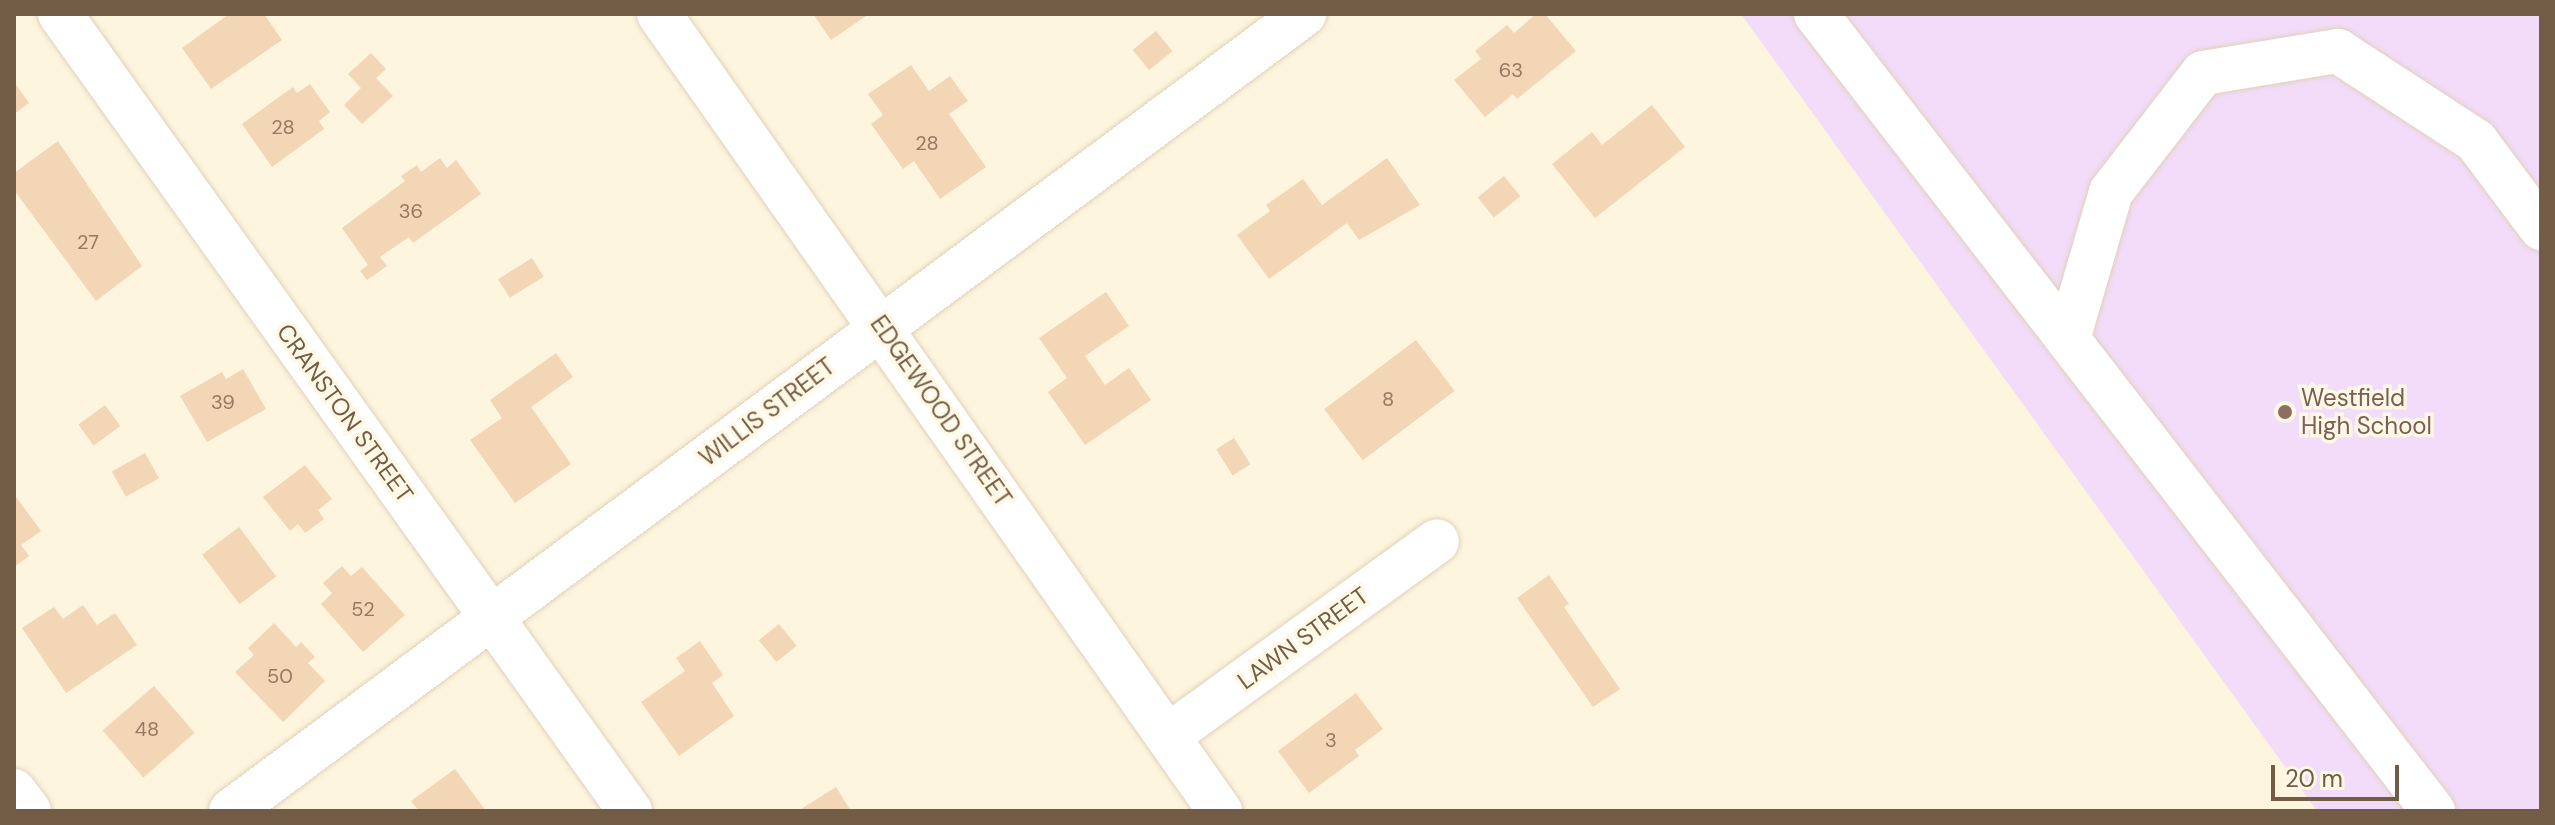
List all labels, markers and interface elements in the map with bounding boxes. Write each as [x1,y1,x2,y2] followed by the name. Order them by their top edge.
[1499,58,1523,82] house number: 63
[271,115,295,139] house number: 28
[915,131,939,155] house number: 28
[399,199,423,223] house number: 36
[77,230,99,254] house number: 27
[864,310,1018,512] street label: EDGEWOOD STREET
[271,318,419,508] street label: CRANSTON STREET
[694,352,840,472] street label: WILLIS STREET
[2301,384,2432,440] place label: Westfield High School
[1382,387,1394,411] house number: 8
[211,390,235,414] house number: 39
[2276,403,2294,421] marker: Westfield High School
[1232,581,1374,695] street label: LAWN STREET
[351,597,375,621] house number: 52
[267,664,293,688] house number: 50
[135,717,159,741] house number: 48
[1325,728,1337,752] house number: 3
[2275,749,2403,799] scale bar
[2285,763,2343,794] text: 20 m

